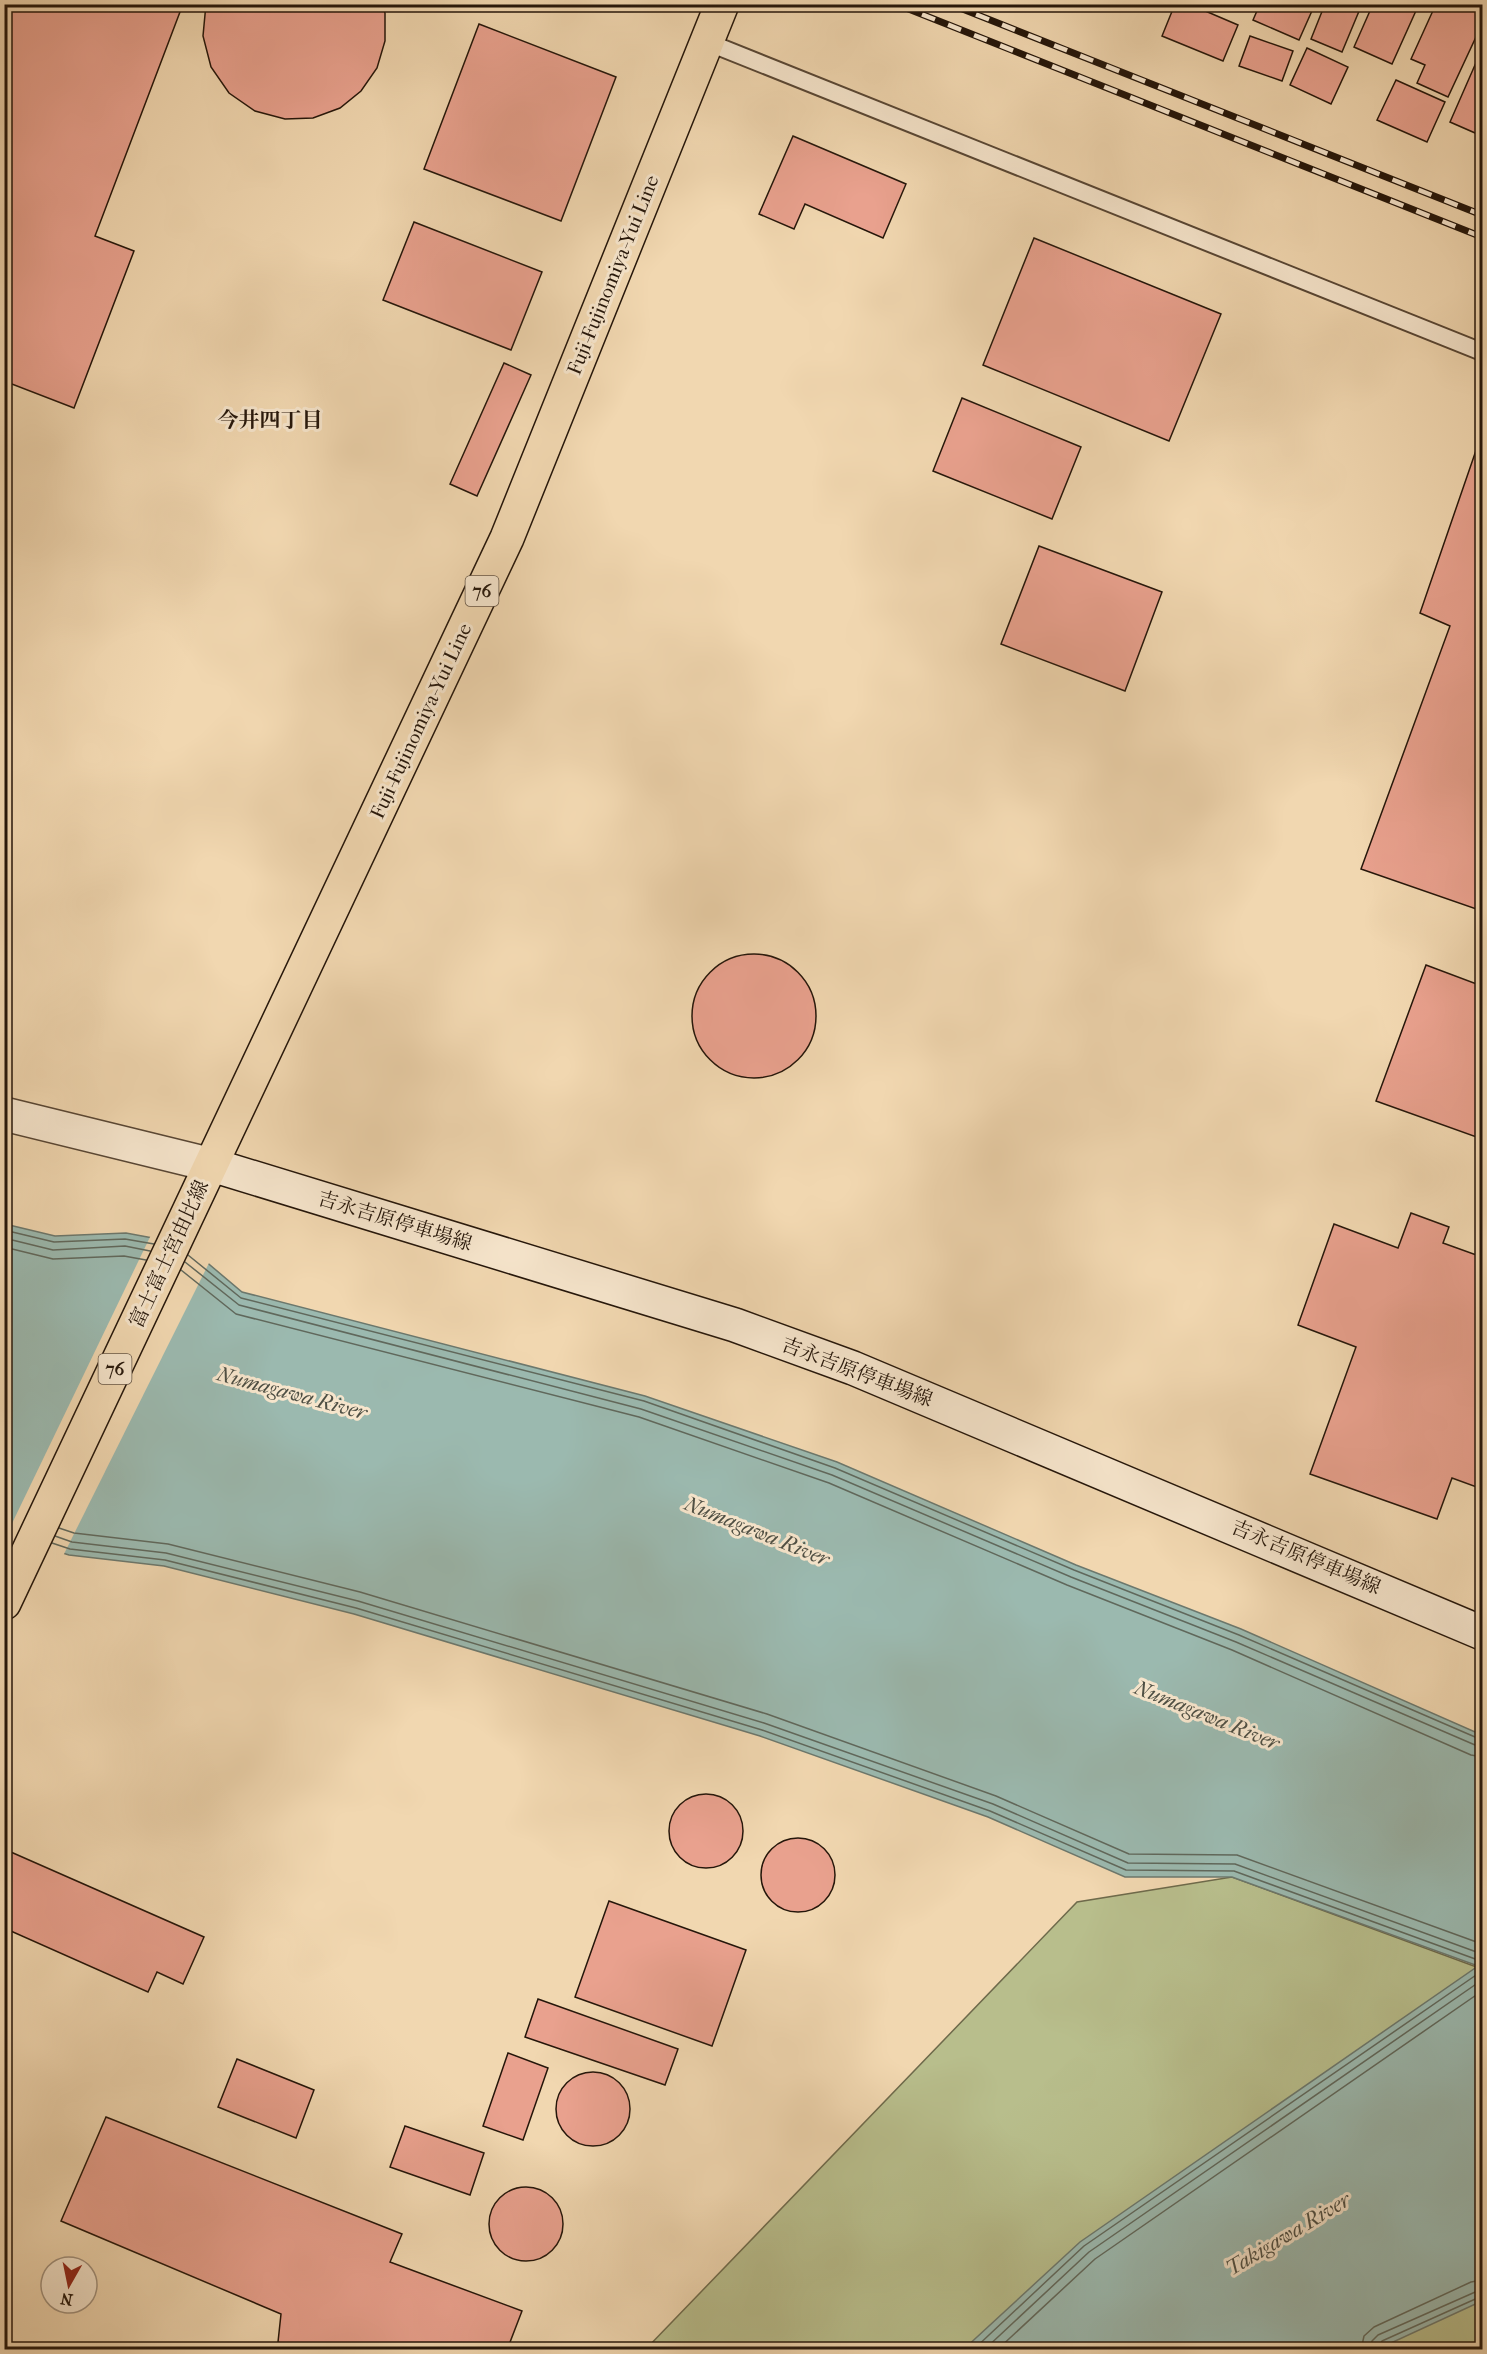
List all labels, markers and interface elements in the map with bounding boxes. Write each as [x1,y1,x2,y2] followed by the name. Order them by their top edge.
[562,172,664,378] street label: Fuji-Fujinomiya-Yui Line
[218,408,323,432] district label: 今井四丁目
[466,576,498,606] road number: 76
[366,619,476,822] street label: Fuji-Fujinomiya-Yui Line
[125,1177,213,1331] street label: 富士富士宮由比線
[315,1187,475,1255] street label: 吉永吉原停車場線
[778,1333,936,1411] street label: 吉永吉原停車場線
[98,1354,132,1384] road number: 76
[214,1361,371,1425] water label: Numagawa River
[680,1491,834,1572] water label: Numagawa River
[1228,1515,1384,1599] street label: 吉永吉原停車場線
[1130,1675,1284,1756] water label: Numagawa River
[1222,2187,1356,2281] water label: Takigawa River
[39,2255,99,2315] north arrow
[58,2289,74,2310] text: N

